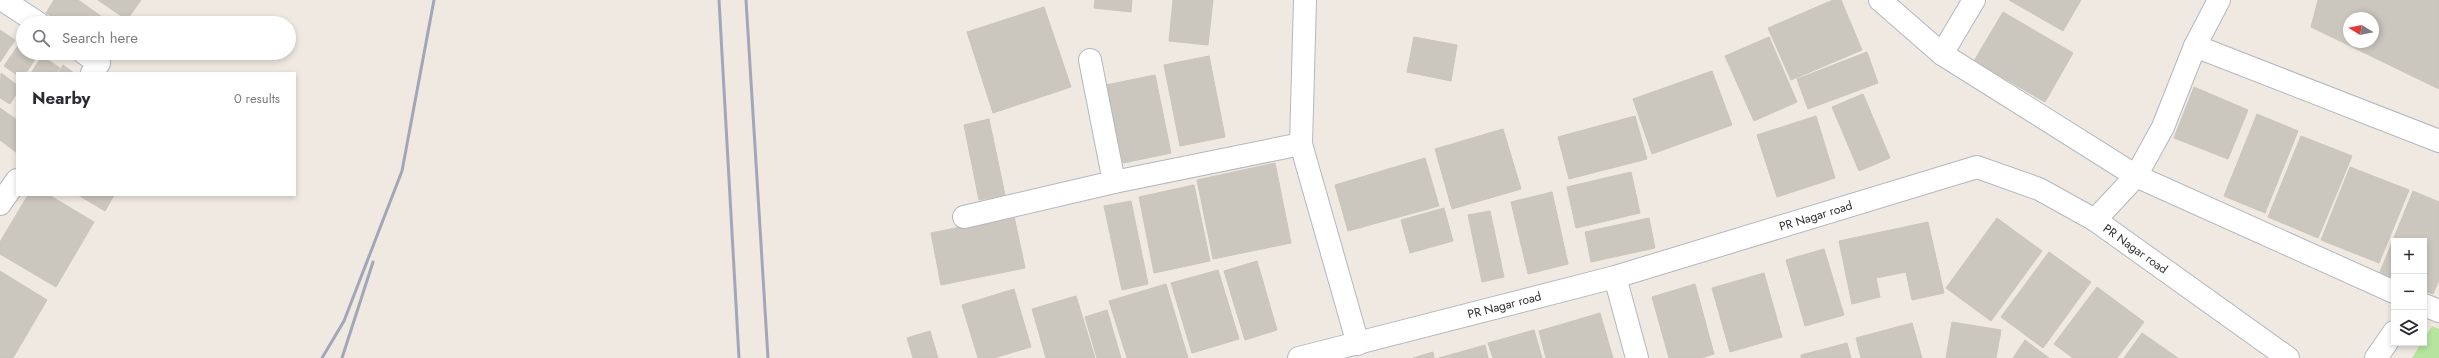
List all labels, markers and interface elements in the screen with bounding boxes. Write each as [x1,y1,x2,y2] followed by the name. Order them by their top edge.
[2343,12,2379,48] north arrow
[16,16,296,60] search box
[30,27,52,49] icon: search
[62,27,138,49] text: Search here
[32,86,90,110] text: Nearby
[234,89,280,108] text: 0 results
[1777,196,1854,236] street label: PR Nagar road
[2099,220,2171,278] street label: PR Nagar road
[2391,238,2427,346] map controls
[2391,238,2427,274] button: +
[2391,274,2427,310] button: −
[1466,287,1543,323] street label: PR Nagar road
[2391,310,2427,346] button: layers

